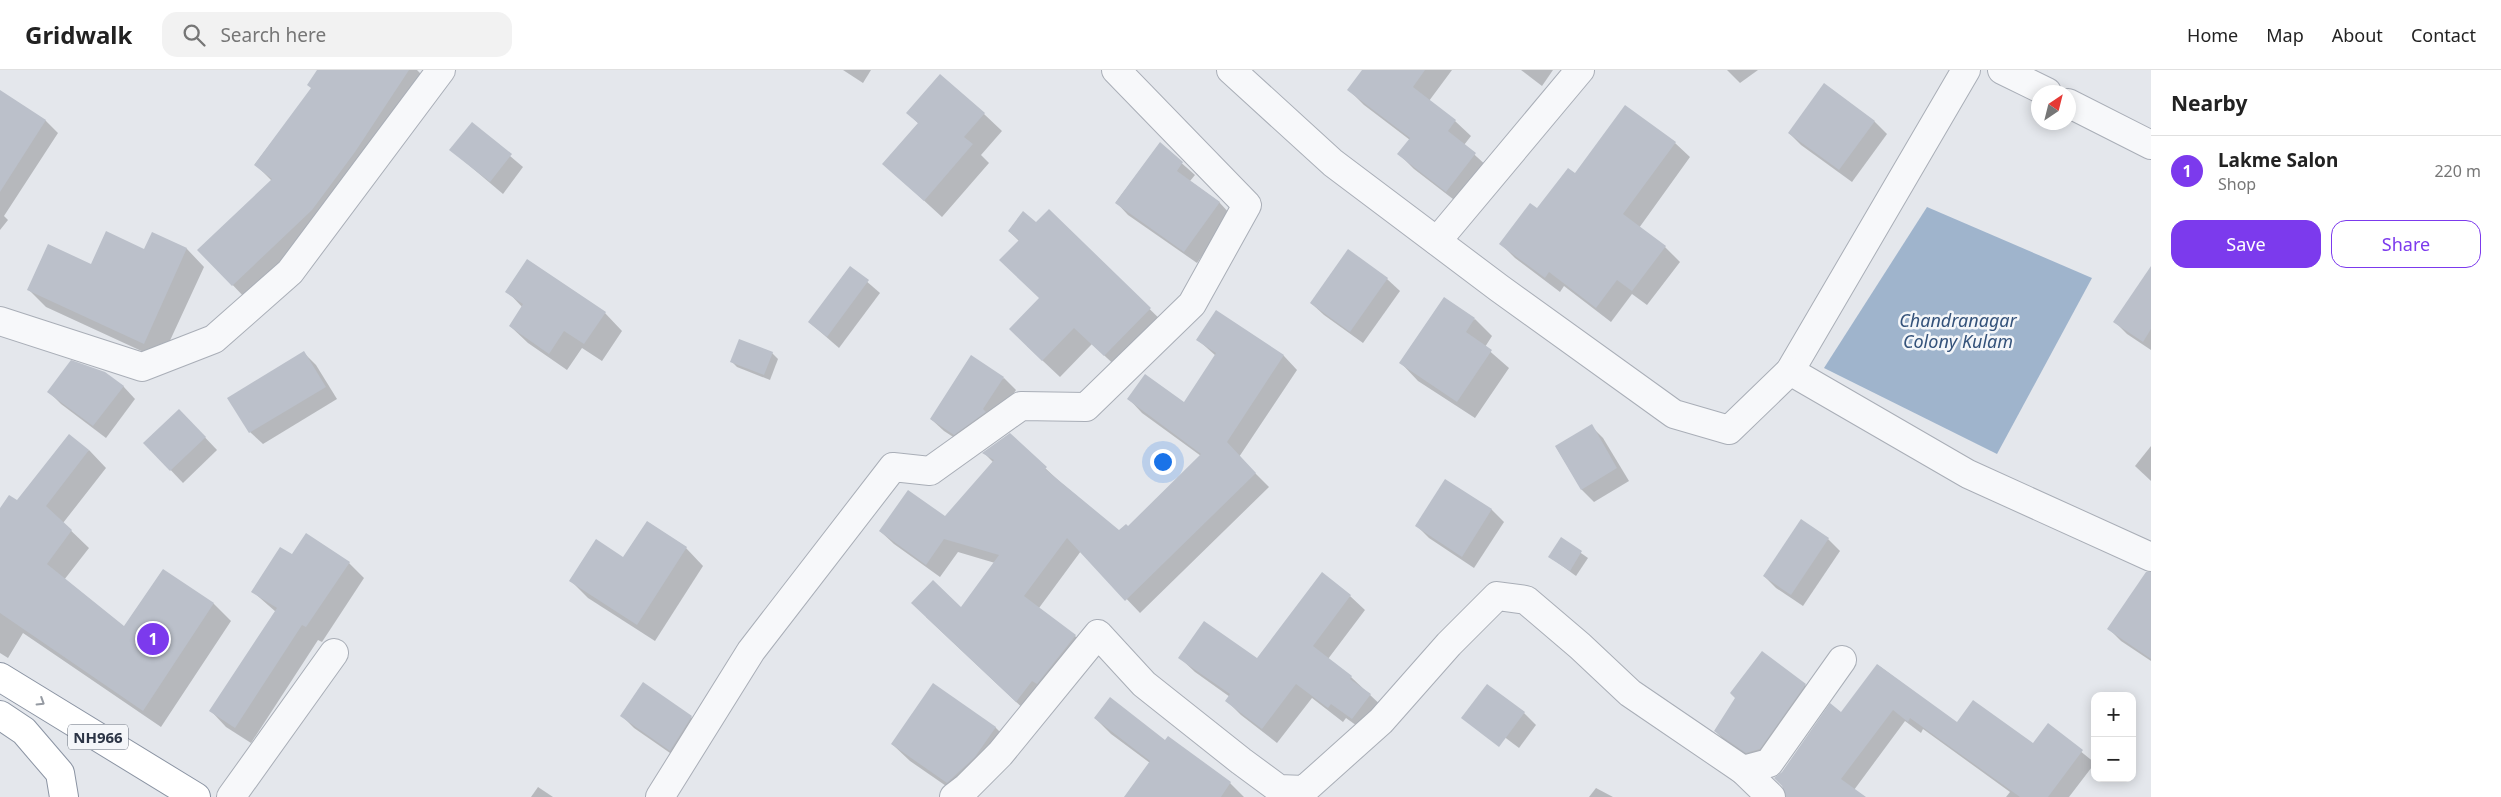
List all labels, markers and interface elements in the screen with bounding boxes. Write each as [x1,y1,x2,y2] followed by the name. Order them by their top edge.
[162,12,512,57] search box
[25,18,132,51] text: Gridwalk
[180,21,208,49] icon: search
[220,22,326,48] text: Search here
[2187,23,2238,47] text: Home
[2266,23,2304,47] text: Map
[2332,23,2383,47] text: About
[2411,23,2476,47] text: Contact
[2031,85,2076,130] north arrow
[2171,89,2247,117] text: Nearby
[2218,147,2338,173] text: Lakme Salon
[2182,160,2192,182] text: 1
[2434,160,2481,182] text: 220 m
[2218,173,2256,195] text: Shop
[2171,220,2321,268] button: Save
[2331,220,2481,268] button: Share
[1899,308,2018,353] water label: Chandranagar Colony Kulam
[1150,449,1176,475] your location
[137,620,169,658] pin: 1
[2091,692,2136,782] map controls
[2091,692,2136,737] button: +
[36,696,45,706] one-way arrow
[68,724,128,750] road number: NH966
[2091,737,2136,782] button: −

